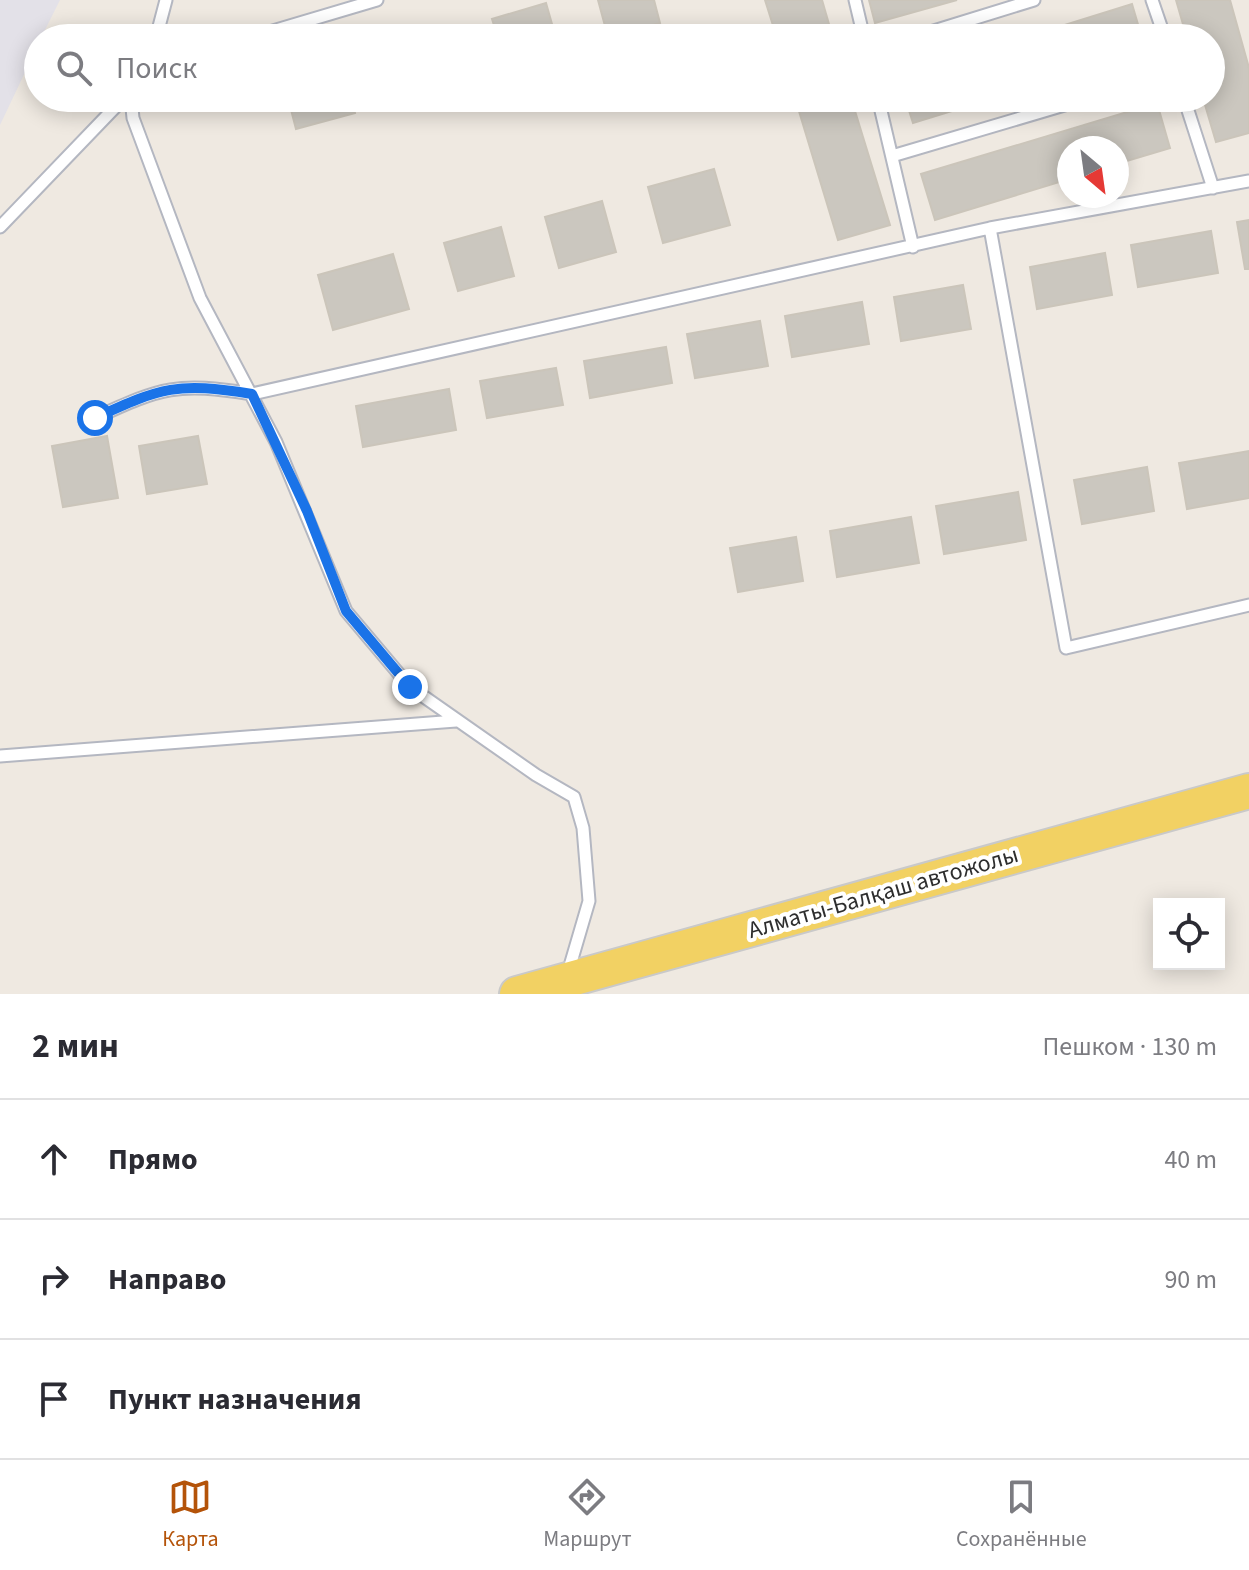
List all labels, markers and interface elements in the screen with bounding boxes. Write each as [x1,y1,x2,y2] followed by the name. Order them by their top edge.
[24,24,1225,112] search box
[52,46,96,90] icon: search
[116,47,197,90] text: Поиск
[1057,136,1129,208] north arrow
[77,400,113,436] route start
[392,669,428,705] route end
[744,837,1022,948] street label: Алматы-Балқаш автожолы
[1153,898,1225,970] map controls
[1153,898,1225,970] button: locate
[32,1022,119,1071] text: 2 мин
[1042,1028,1217,1065] text: Пешком · 130 m
[32,1137,76,1181] icon: ahead
[108,1138,198,1181] text: Прямо
[1164,1141,1217,1178] text: 40 m
[32,1257,76,1301] icon: right
[108,1258,226,1301] text: Направо
[1164,1261,1217,1298] text: 90 m
[32,1377,76,1421] icon: arrive
[108,1378,362,1421] text: Пункт назначения
[162,1475,219,1555] tab: Карта
[543,1475,632,1555] tab: Маршрут
[956,1475,1087,1555] tab: Сохранённые

